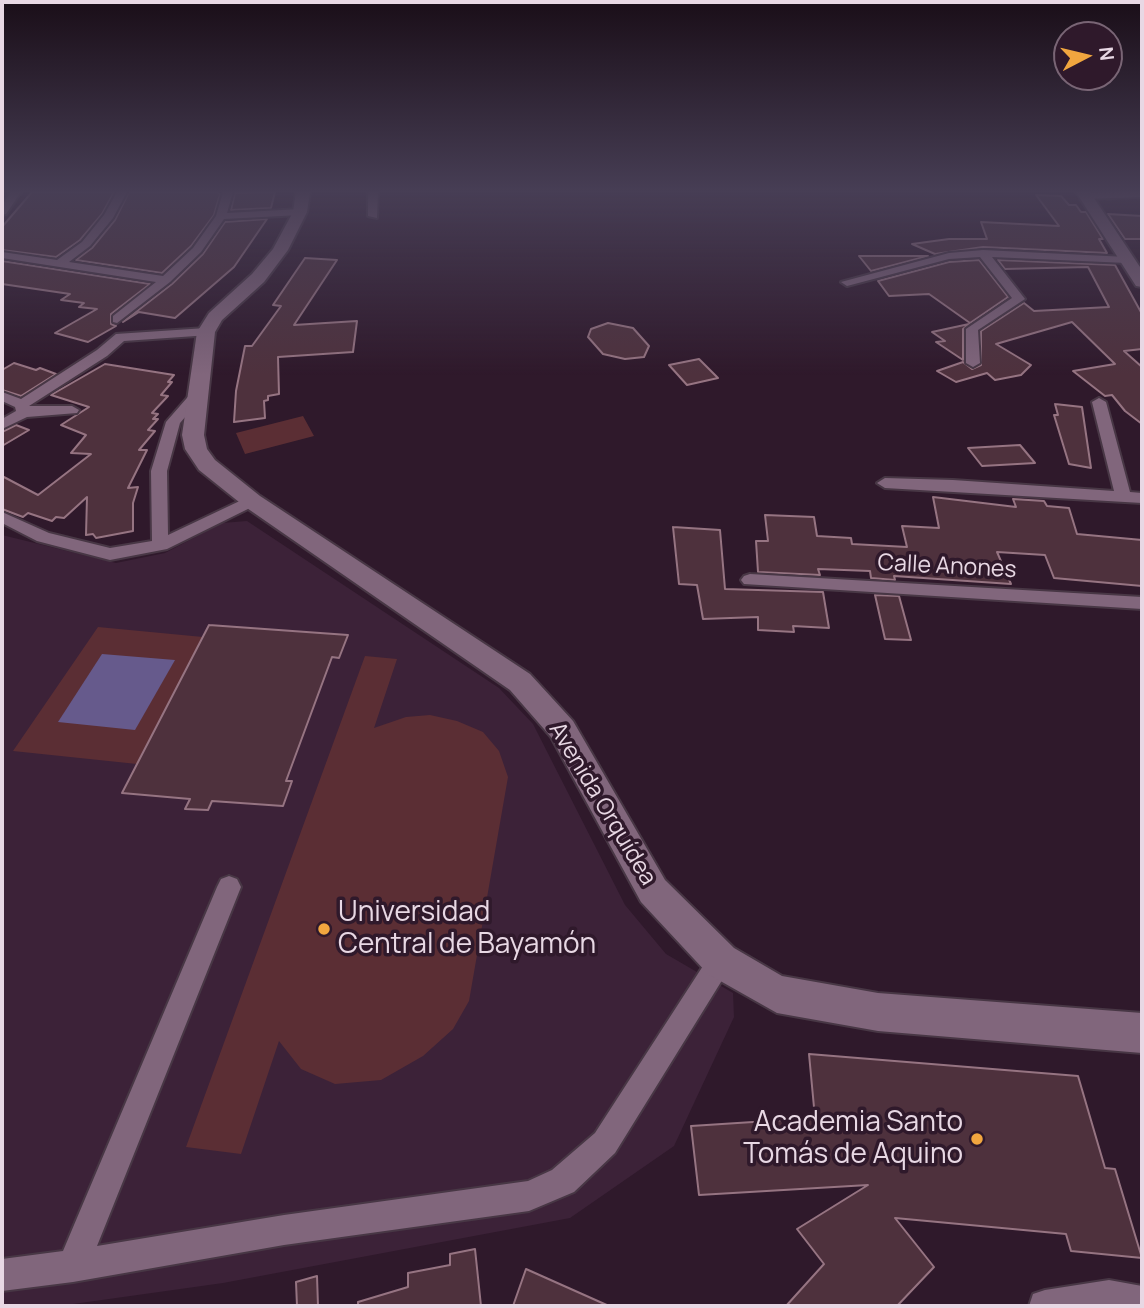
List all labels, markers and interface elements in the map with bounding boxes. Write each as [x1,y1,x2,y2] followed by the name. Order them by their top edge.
[1053,21,1123,91] north arrow
[1093,45,1121,62] text: N
[877,550,1017,584] street label: Calle Anones
[542,718,662,890] street label: Avenida Orquídea
[338,896,596,962] place label: Universidad Central de Bayamón
[316,921,332,937] marker: Universidad Central de Bayamón
[743,1106,963,1172] place label: Academia Santo Tomás de Aquino
[969,1131,985,1147] marker: Academia Santo Tomás de Aquino

